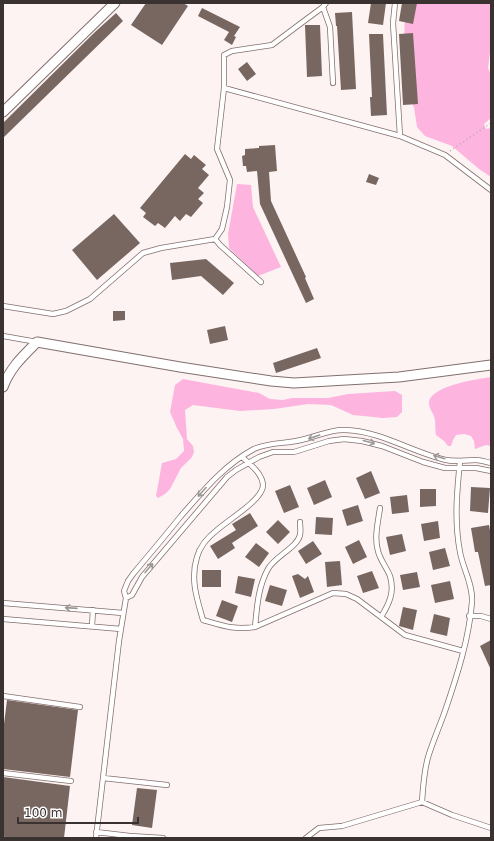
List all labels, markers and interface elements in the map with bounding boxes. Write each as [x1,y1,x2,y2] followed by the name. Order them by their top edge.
[308,433,320,441] one-way arrow
[362,439,375,447] one-way arrow
[432,453,445,460] one-way arrow
[198,487,207,497] one-way arrow
[144,563,154,573] one-way arrow
[65,605,78,612] one-way arrow
[18,799,138,825] scale bar
[24,806,62,820] text: 100 m

